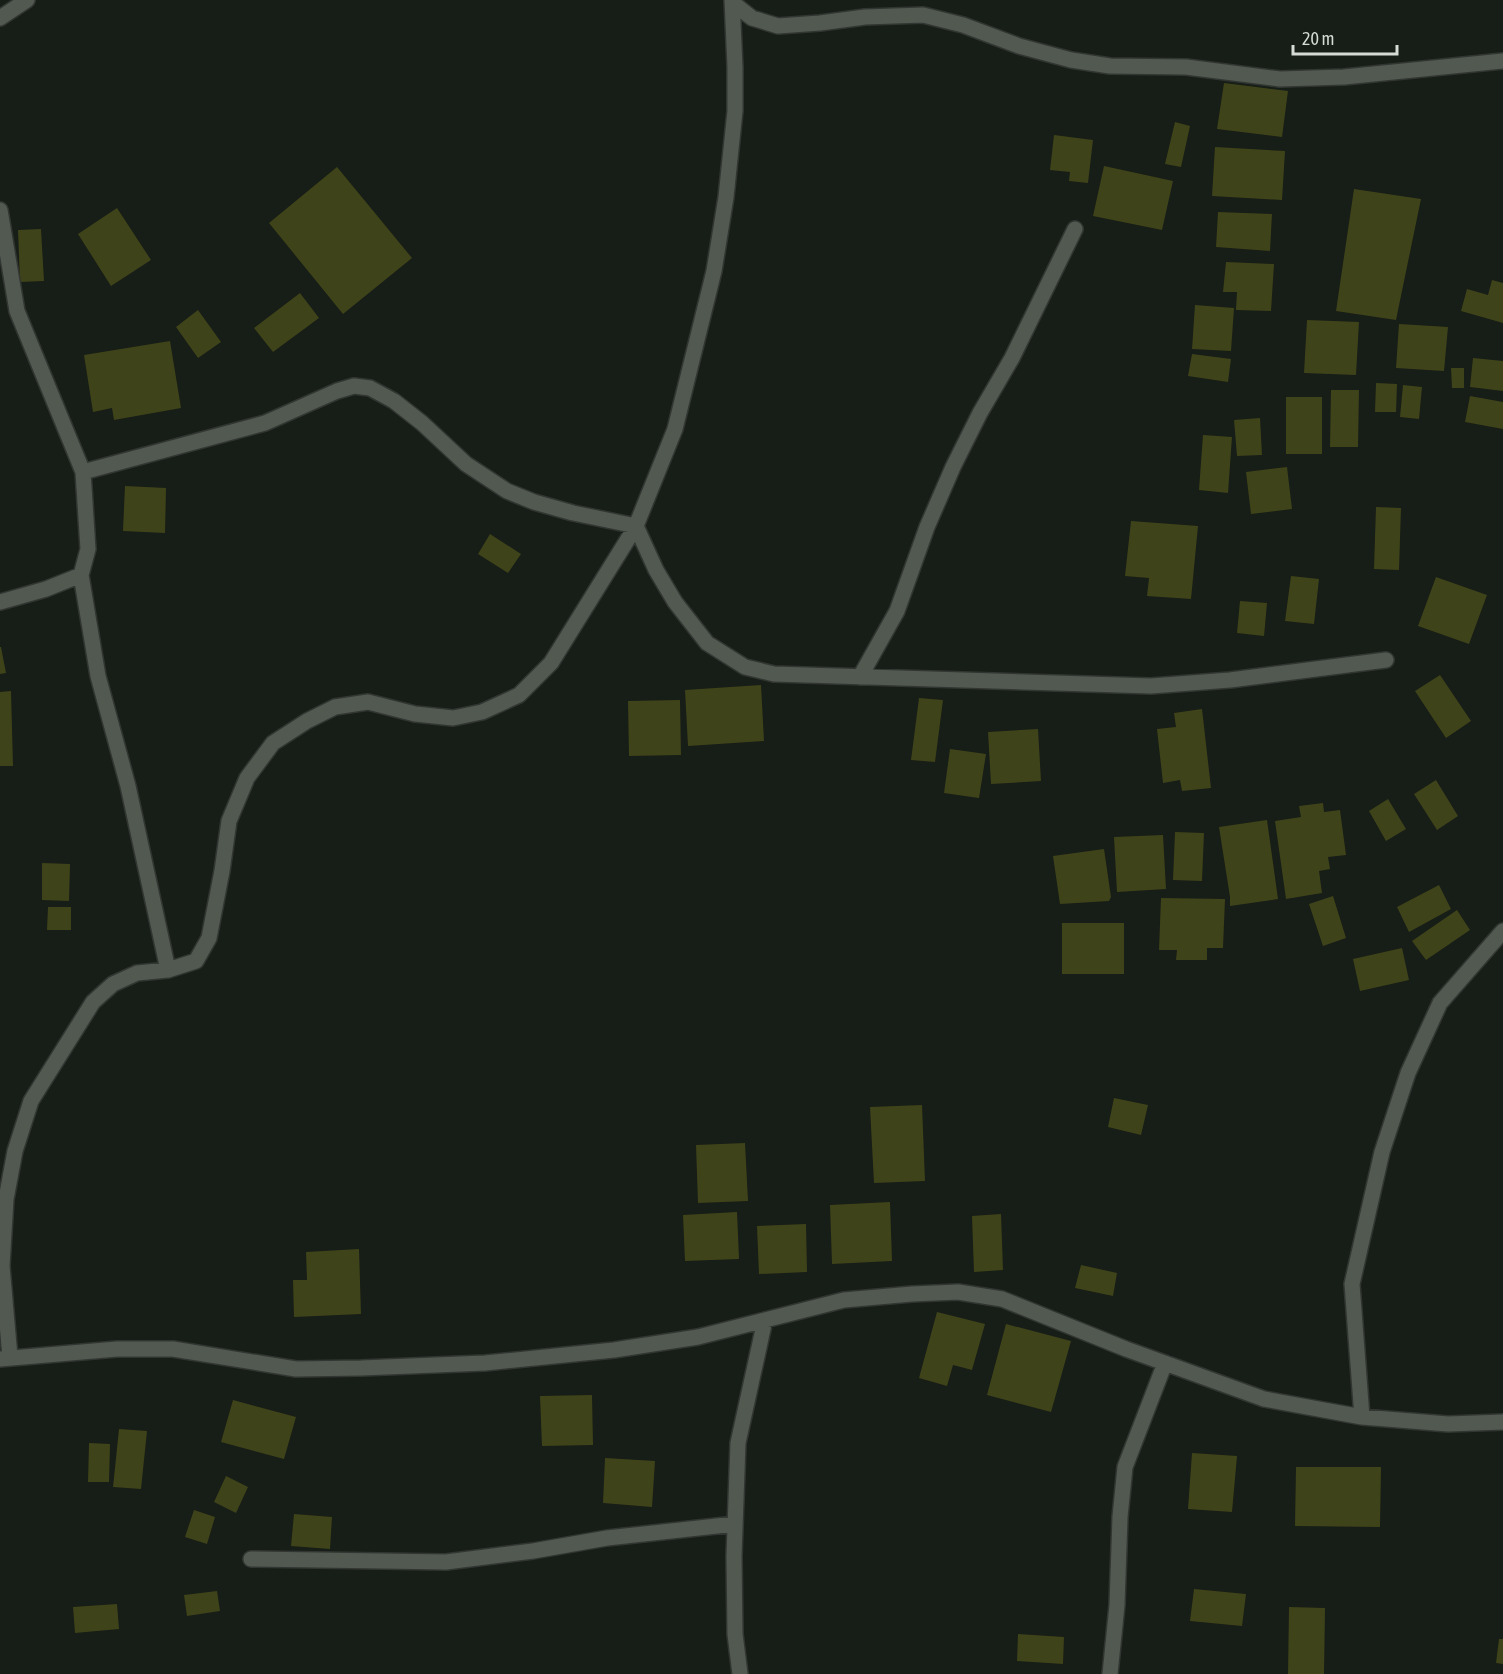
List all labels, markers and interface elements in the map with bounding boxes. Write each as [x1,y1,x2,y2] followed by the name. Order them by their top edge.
[1293,18,1396,56] scale bar
[1302,28,1334,49] text: 20 m

